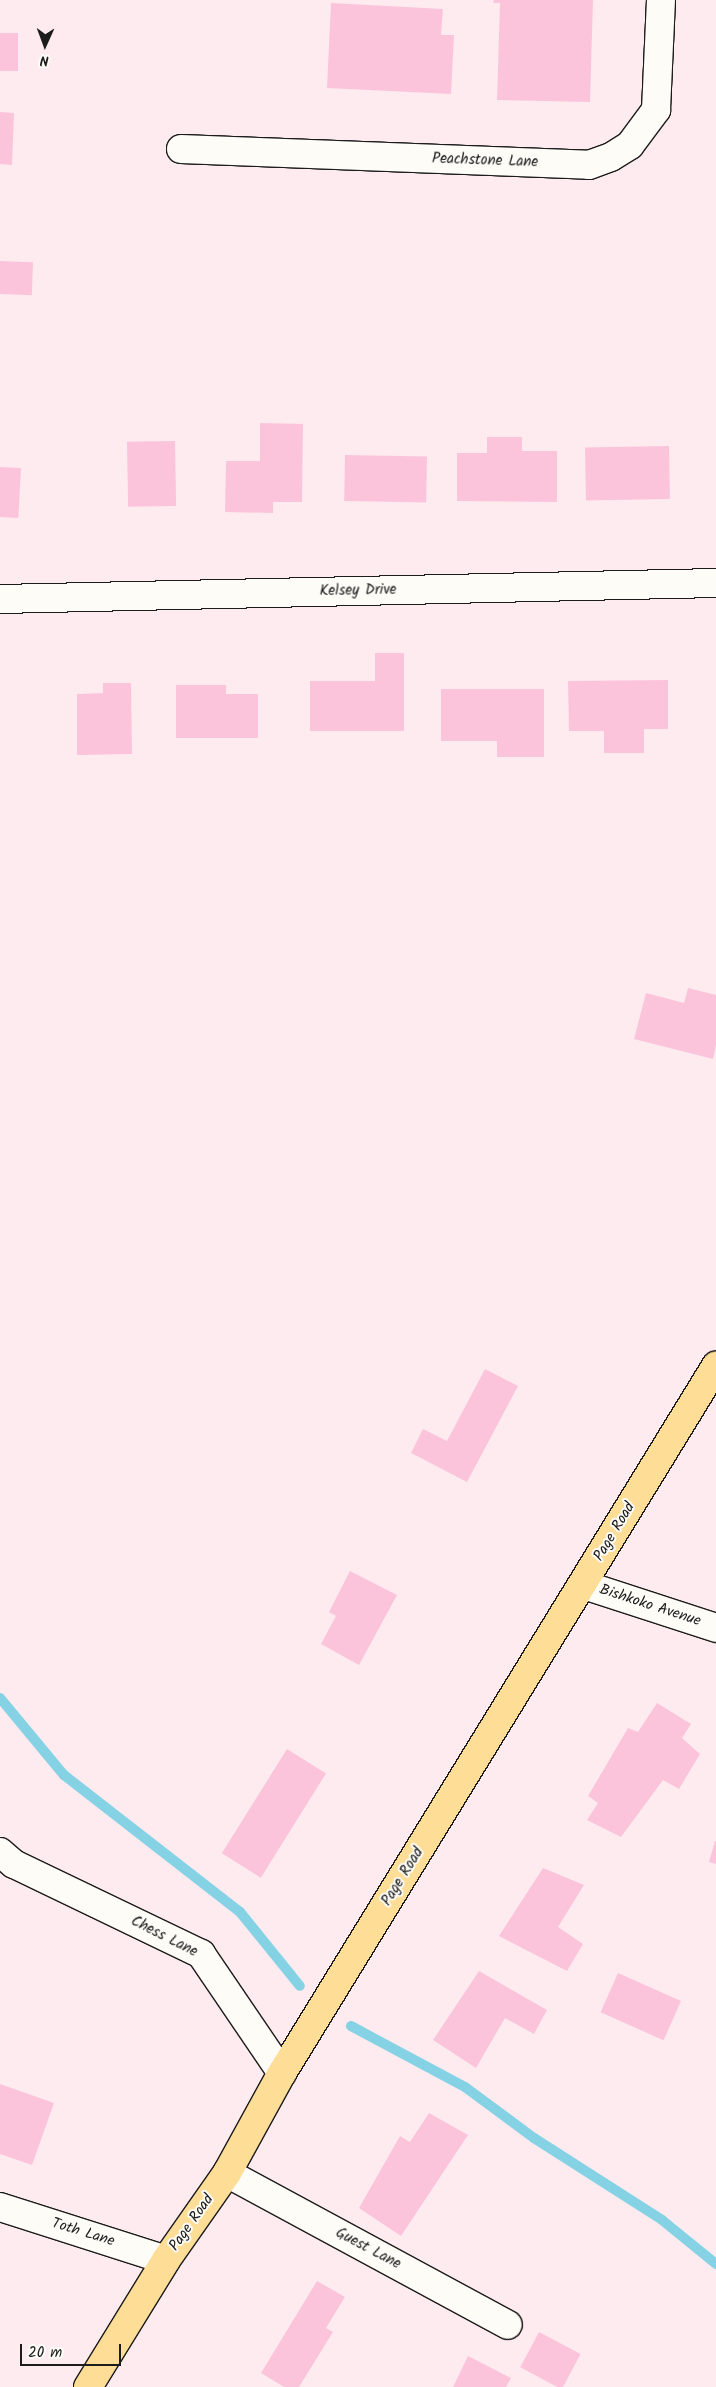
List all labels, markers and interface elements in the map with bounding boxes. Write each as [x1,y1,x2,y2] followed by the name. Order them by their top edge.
[20,20,70,70] north arrow
[40,49,49,71] text: N
[432,150,538,172] street label: Peachstone Lane
[319,581,397,601] street label: Kelsey Drive
[591,1499,639,1565] street label: Page Road
[597,1581,703,1631] street label: Bishkoko Avenue
[378,1845,428,1909] street label: Page Road
[128,1913,200,1961] street label: Chess Lane
[166,2191,218,2255] street label: Page Road
[49,2215,117,2251] street label: Toth Lane
[332,2224,404,2274] street label: Guest Lane
[22,2334,124,2366] scale bar
[28,2341,62,2365] text: 20 m

